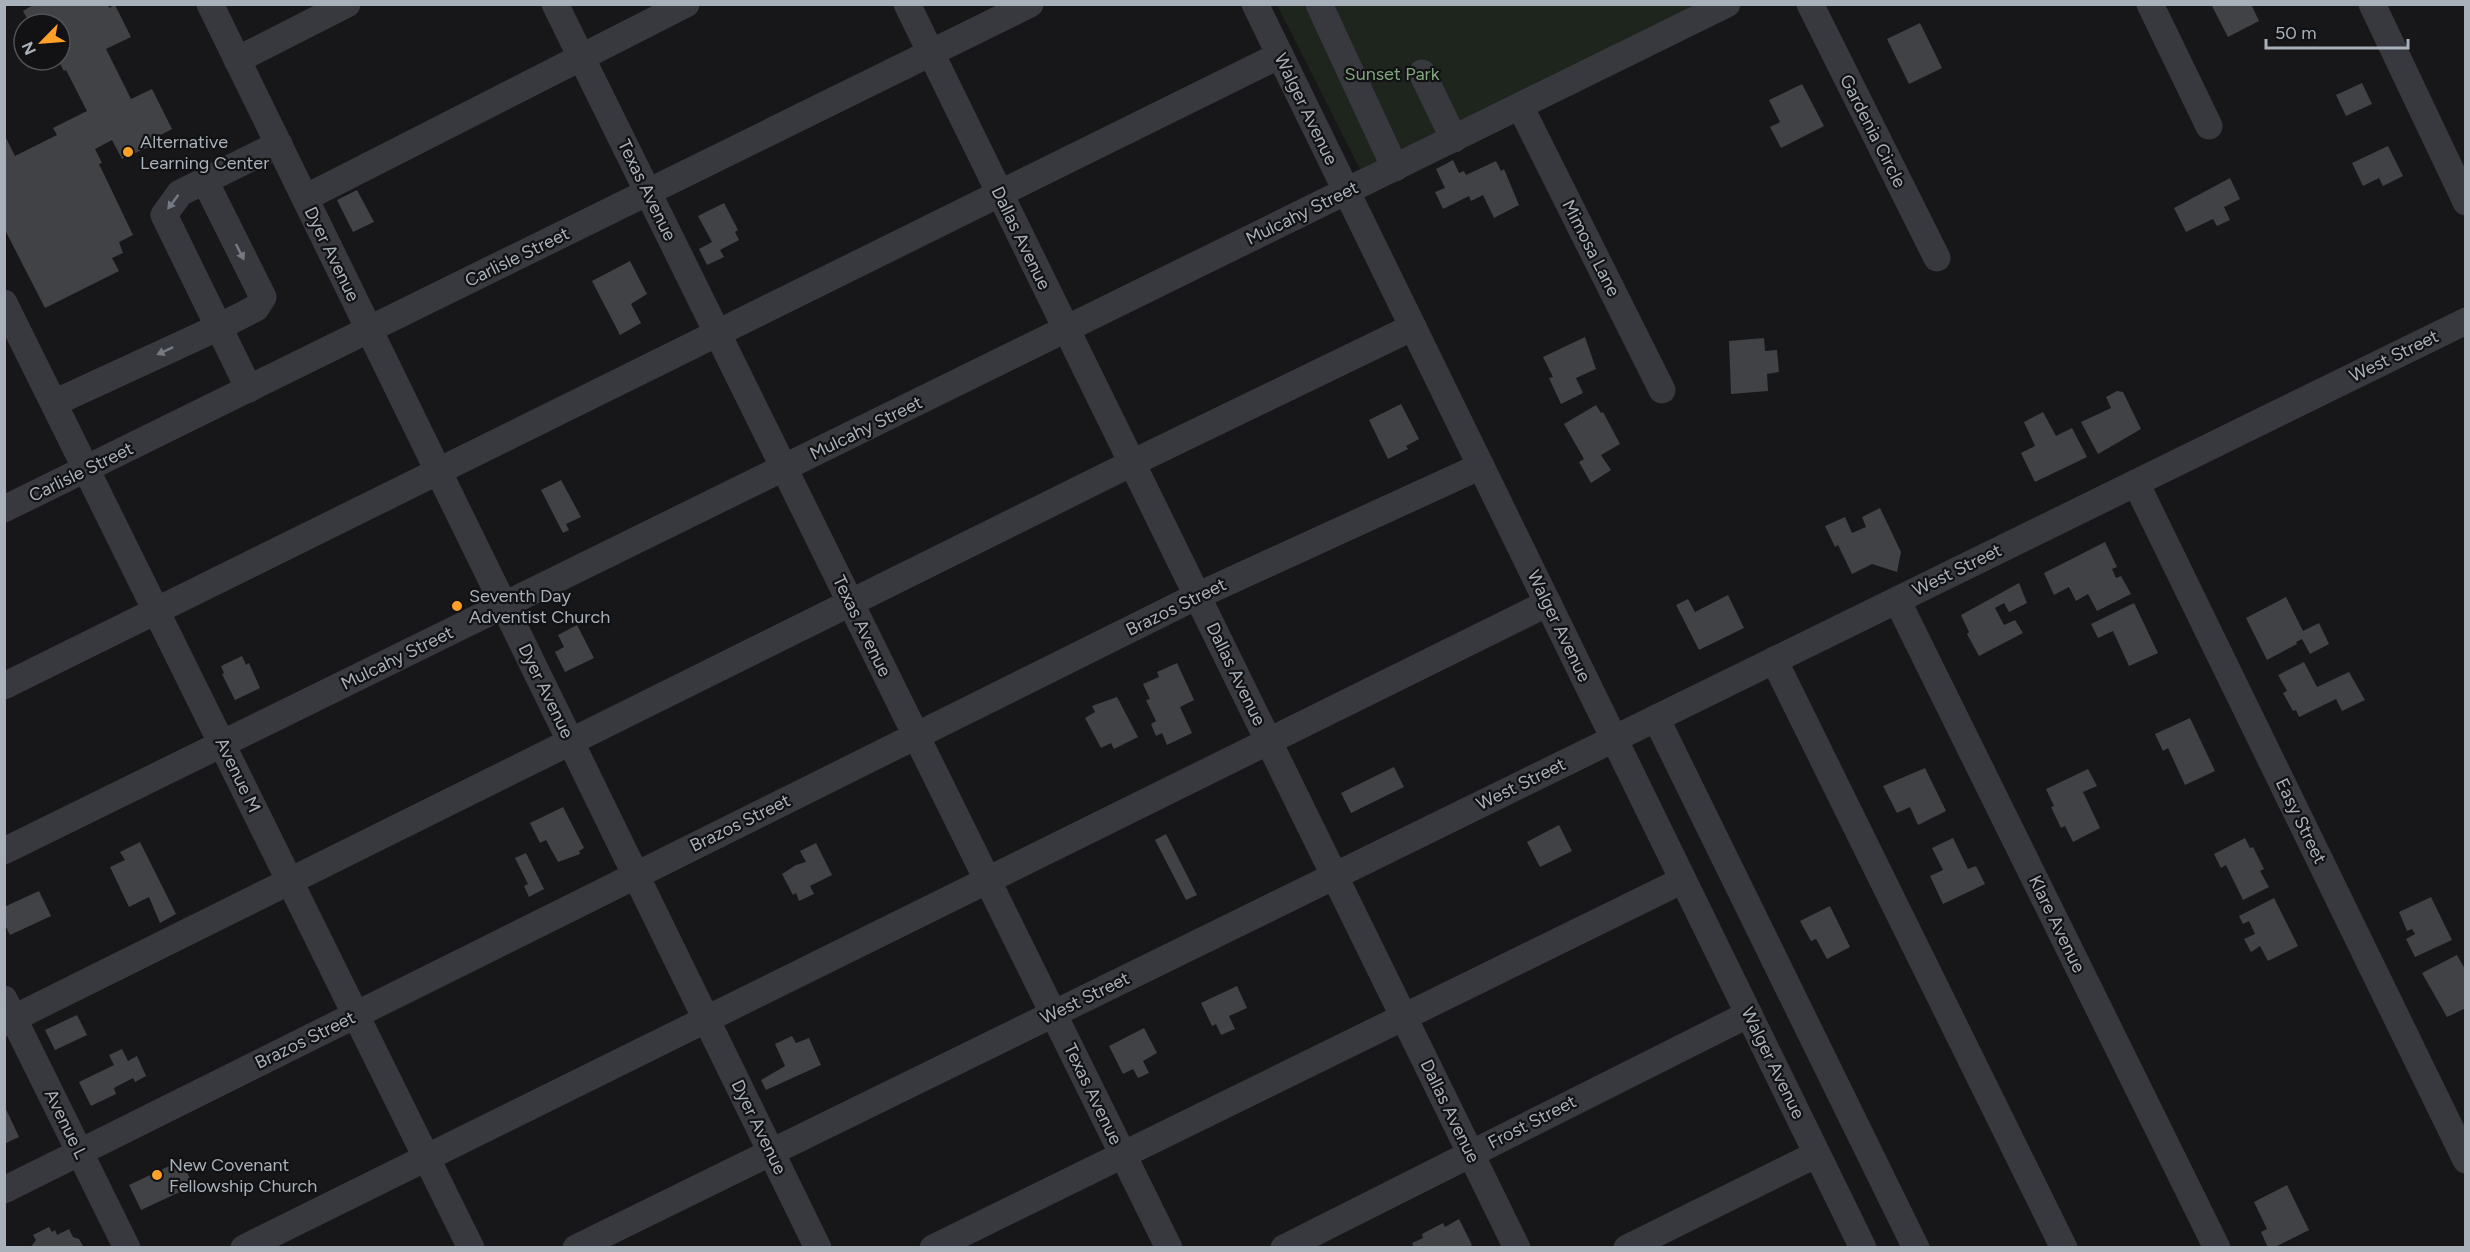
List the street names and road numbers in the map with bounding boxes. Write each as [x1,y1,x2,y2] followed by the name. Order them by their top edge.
[1269,50,1343,169] street label: Walger Avenue
[1835,71,1911,191] street label: Gardenia Circle
[613,136,681,244] street label: Texas Avenue
[1242,176,1362,250] street label: Mulcahy Street
[986,183,1056,293] street label: Dallas Avenue
[1557,196,1625,300] street label: Mimosa Lane
[300,203,365,305] street label: Dyer Avenue
[461,222,573,292] street label: Carlisle Street
[2346,325,2442,387] street label: West Street
[806,391,926,465] street label: Mulcahy Street
[25,437,137,507] street label: Carlisle Street
[1909,539,2005,601] street label: West Street
[1522,567,1596,686] street label: Walger Avenue
[828,572,896,680] street label: Texas Avenue
[1122,573,1230,641] street label: Brazos Street
[1201,619,1271,729] street label: Dallas Avenue
[337,621,457,695] street label: Mulcahy Street
[514,640,579,742] street label: Dyer Avenue
[210,734,266,816] street label: Avenue M
[1473,753,1569,815] street label: West Street
[2271,775,2331,868] street label: Easy Street
[686,789,794,857] street label: Brazos Street
[2024,872,2090,976] street label: Klare Avenue
[1037,967,1133,1029] street label: West Street
[1736,1004,1810,1123] street label: Walger Avenue
[251,1006,359,1074] street label: Brazos Street
[1059,1040,1127,1148] street label: Texas Avenue
[1415,1056,1485,1166] street label: Dallas Avenue
[727,1076,792,1178] street label: Dyer Avenue
[40,1086,93,1163] street label: Avenue L
[1484,1090,1580,1154] street label: Frost Street

